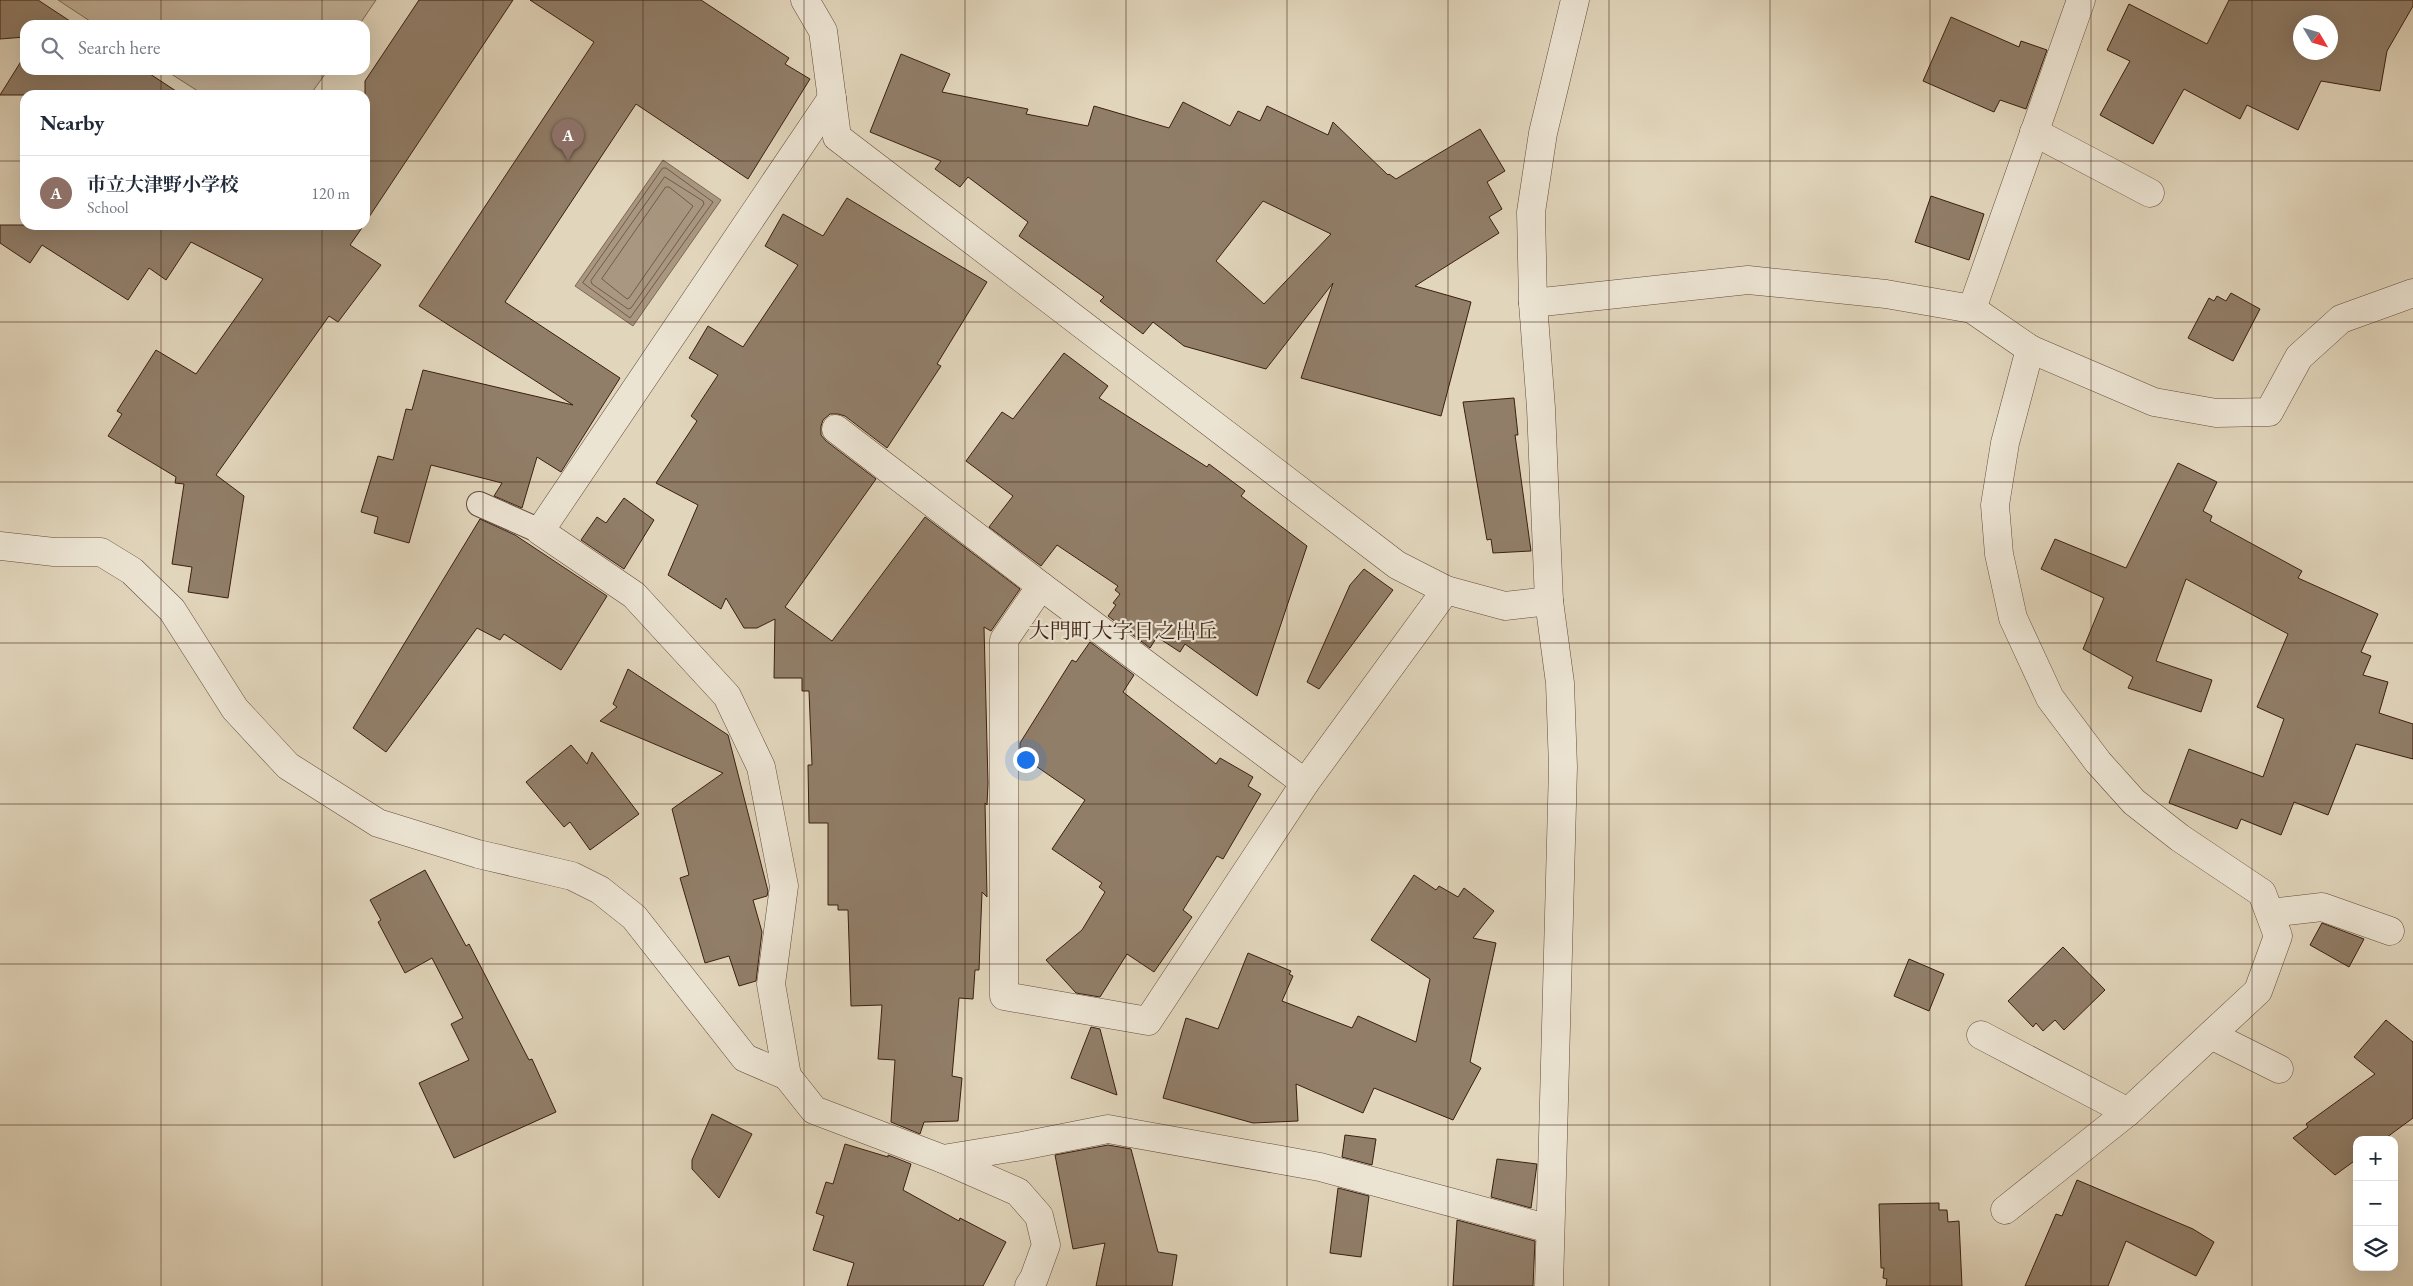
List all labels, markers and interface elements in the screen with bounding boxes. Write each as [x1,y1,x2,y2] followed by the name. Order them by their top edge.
[2293,15,2338,60] north arrow
[20,20,370,75] search box
[38,34,66,62] icon: search
[78,35,160,60] text: Search here
[40,109,104,136] text: Nearby
[552,119,584,160] pin: A
[87,172,239,197] text: 市立大津野小学校
[50,183,62,204] text: A
[311,183,350,204] text: 120 m
[87,197,129,218] text: School
[1029,617,1218,644] district label: 大門町大字日之出丘
[1013,747,1039,773] your location
[2353,1136,2398,1271] map controls
[2353,1136,2398,1181] button: +
[2353,1181,2398,1226] button: −
[2353,1226,2398,1271] button: layers

